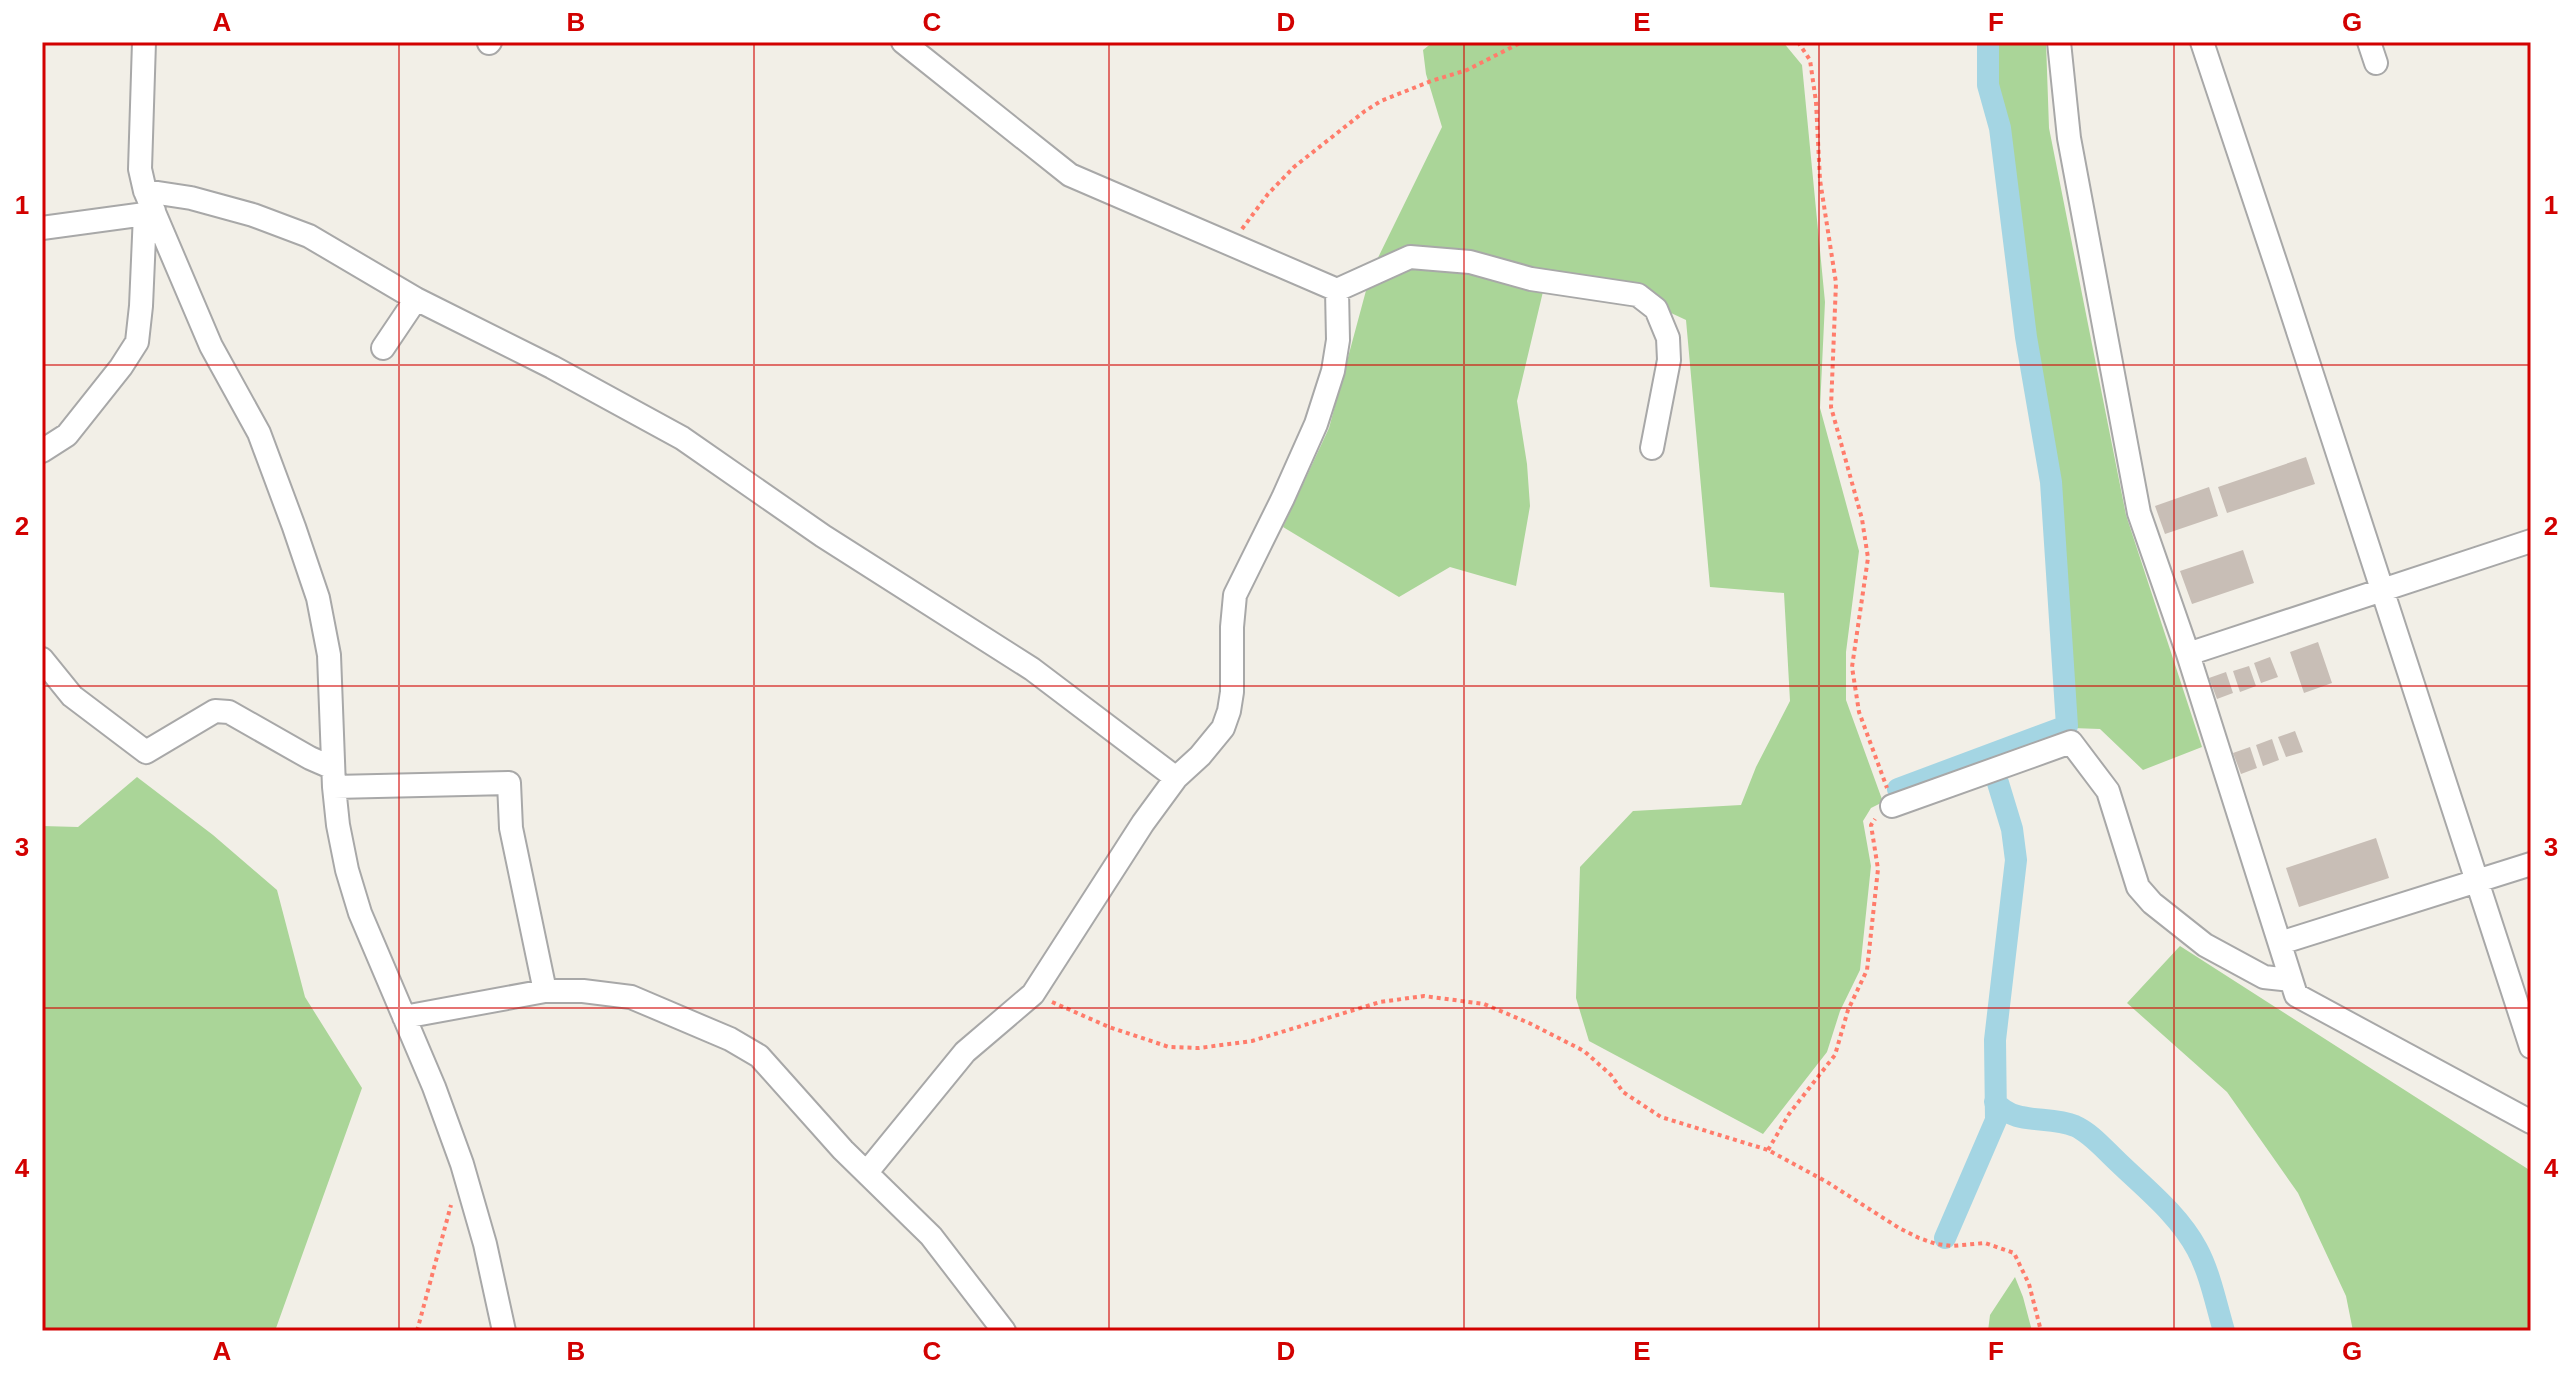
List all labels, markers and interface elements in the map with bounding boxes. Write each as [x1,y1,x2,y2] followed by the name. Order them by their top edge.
[213,7,232,37] text: A
[567,7,585,37] text: B
[923,7,942,37] text: C
[1277,7,1295,37] text: D
[1633,7,1651,37] text: E
[1988,7,2004,37] text: F
[2342,7,2362,37] text: G
[15,190,29,220] text: 1
[2544,190,2558,220] text: 1
[15,511,29,541] text: 2
[2544,511,2558,541] text: 2
[15,832,29,862] text: 3
[2544,832,2558,862] text: 3
[15,1153,30,1183] text: 4
[2544,1153,2559,1183] text: 4
[213,1336,232,1366] text: A
[567,1336,585,1366] text: B
[923,1336,942,1366] text: C
[1277,1336,1295,1366] text: D
[1633,1336,1651,1366] text: E
[1988,1336,2004,1366] text: F
[2342,1336,2362,1366] text: G

